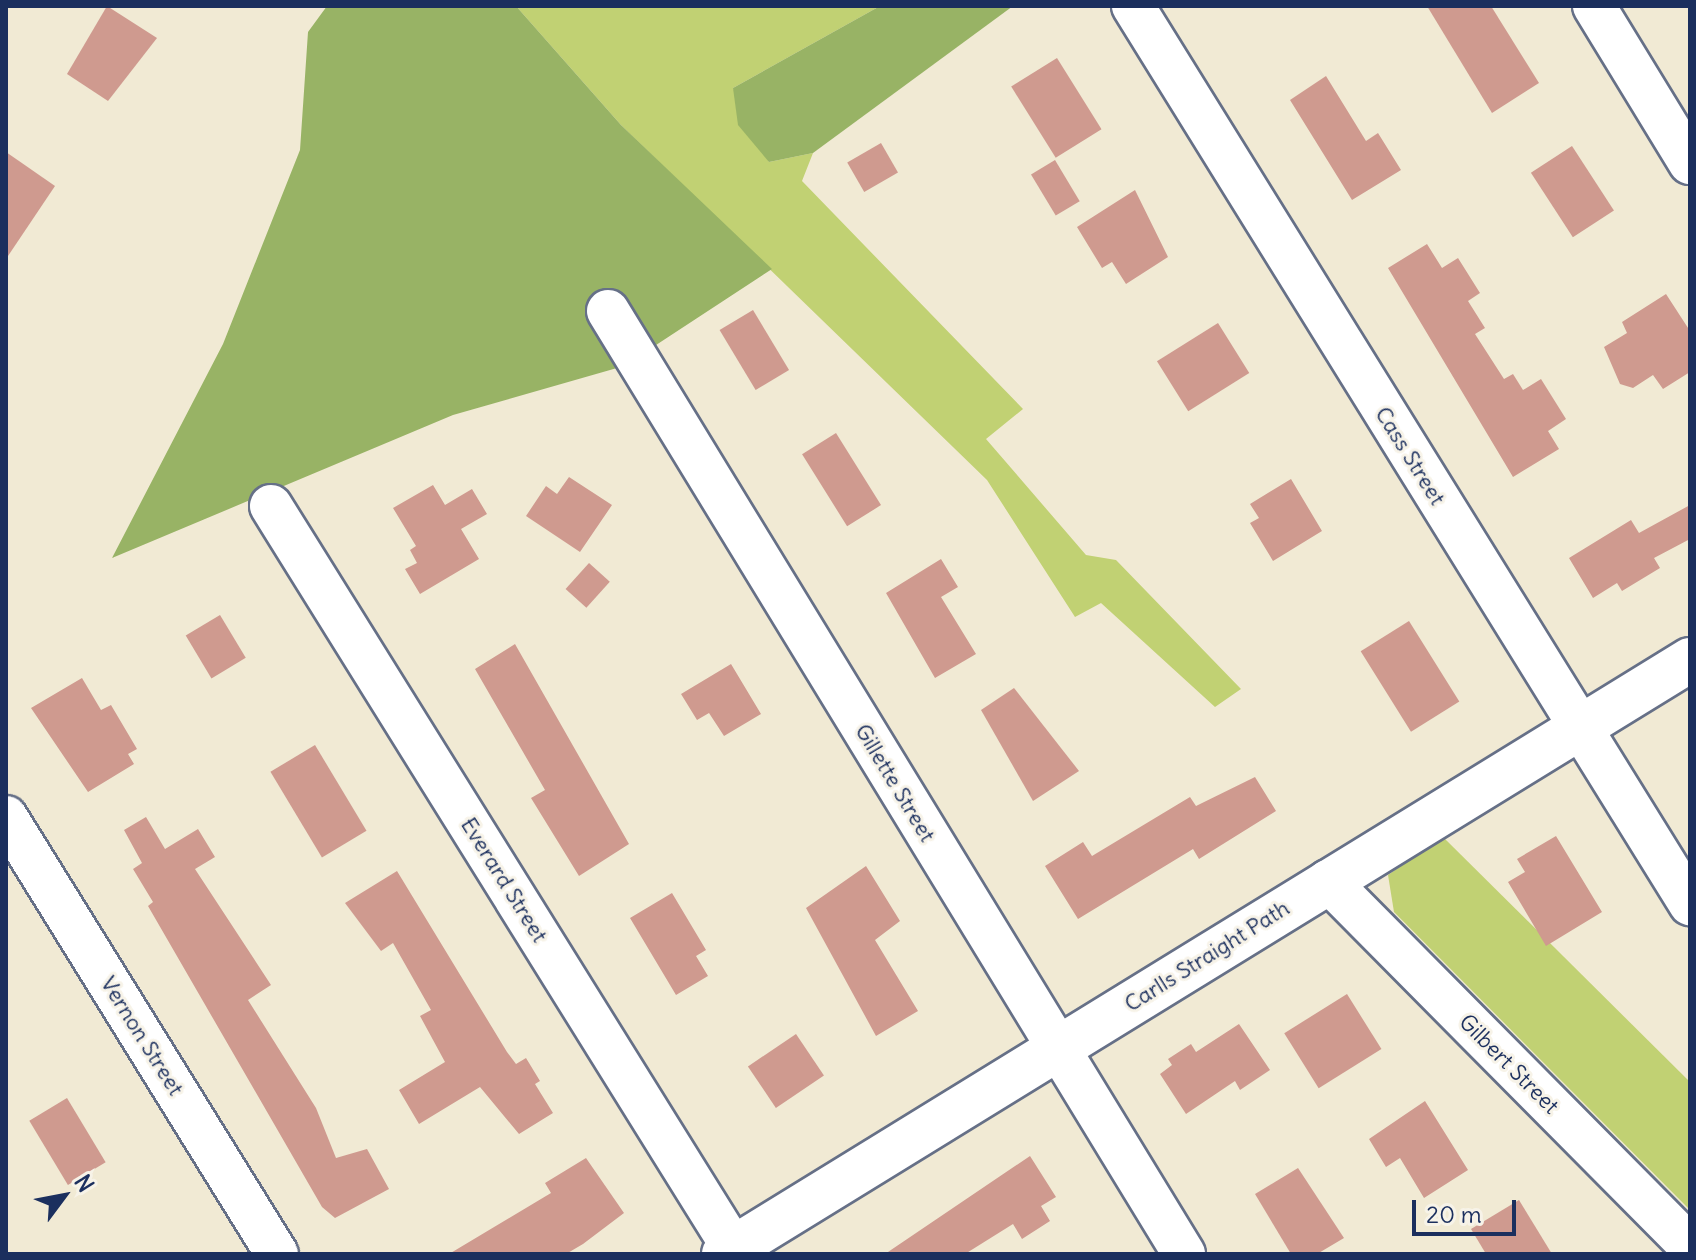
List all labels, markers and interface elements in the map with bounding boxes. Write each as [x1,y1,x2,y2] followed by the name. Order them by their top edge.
[1369,402,1451,510] street label: Cass Street
[849,719,941,847] street label: Gillette Street
[455,813,553,947] street label: Everard Street
[1120,895,1294,1017] street label: Carlls Straight Path
[95,972,189,1100] street label: Vernon Street
[1454,1009,1564,1119] street label: Gilbert Street
[24,1156,104,1236] north arrow
[68,1169,100,1197] text: N
[1416,1184,1520,1234] scale bar
[1426,1199,1482,1229] text: 20 m

